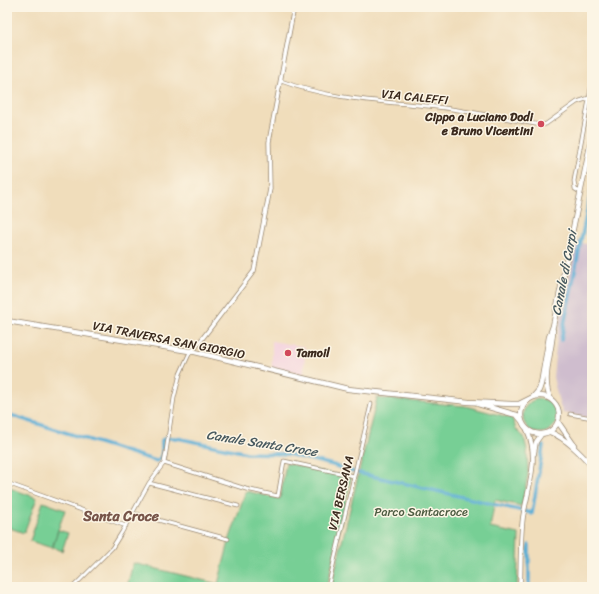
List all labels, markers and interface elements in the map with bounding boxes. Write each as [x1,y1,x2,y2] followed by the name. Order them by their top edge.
[380,83,450,111] street label: VIA CALEFFI
[424,106,534,142] place label: Cippo a Luciano Dodi e Bruno Vicentini
[536,119,546,129] marker: Cippo a Luciano Dodi e Bruno Vicentini
[545,226,584,317] water label: Canale di Carpi
[91,314,247,366] street label: VIA TRAVERSA SAN GIORGIO
[296,342,330,364] place label: Tamoil
[283,348,293,358] marker: Tamoil
[205,423,320,463] water label: Canale Santa Croce
[322,453,360,532] street label: VIA BERSANA
[374,501,468,523] park label: Parco Santacroce
[82,504,160,529] district label: Santa Croce

